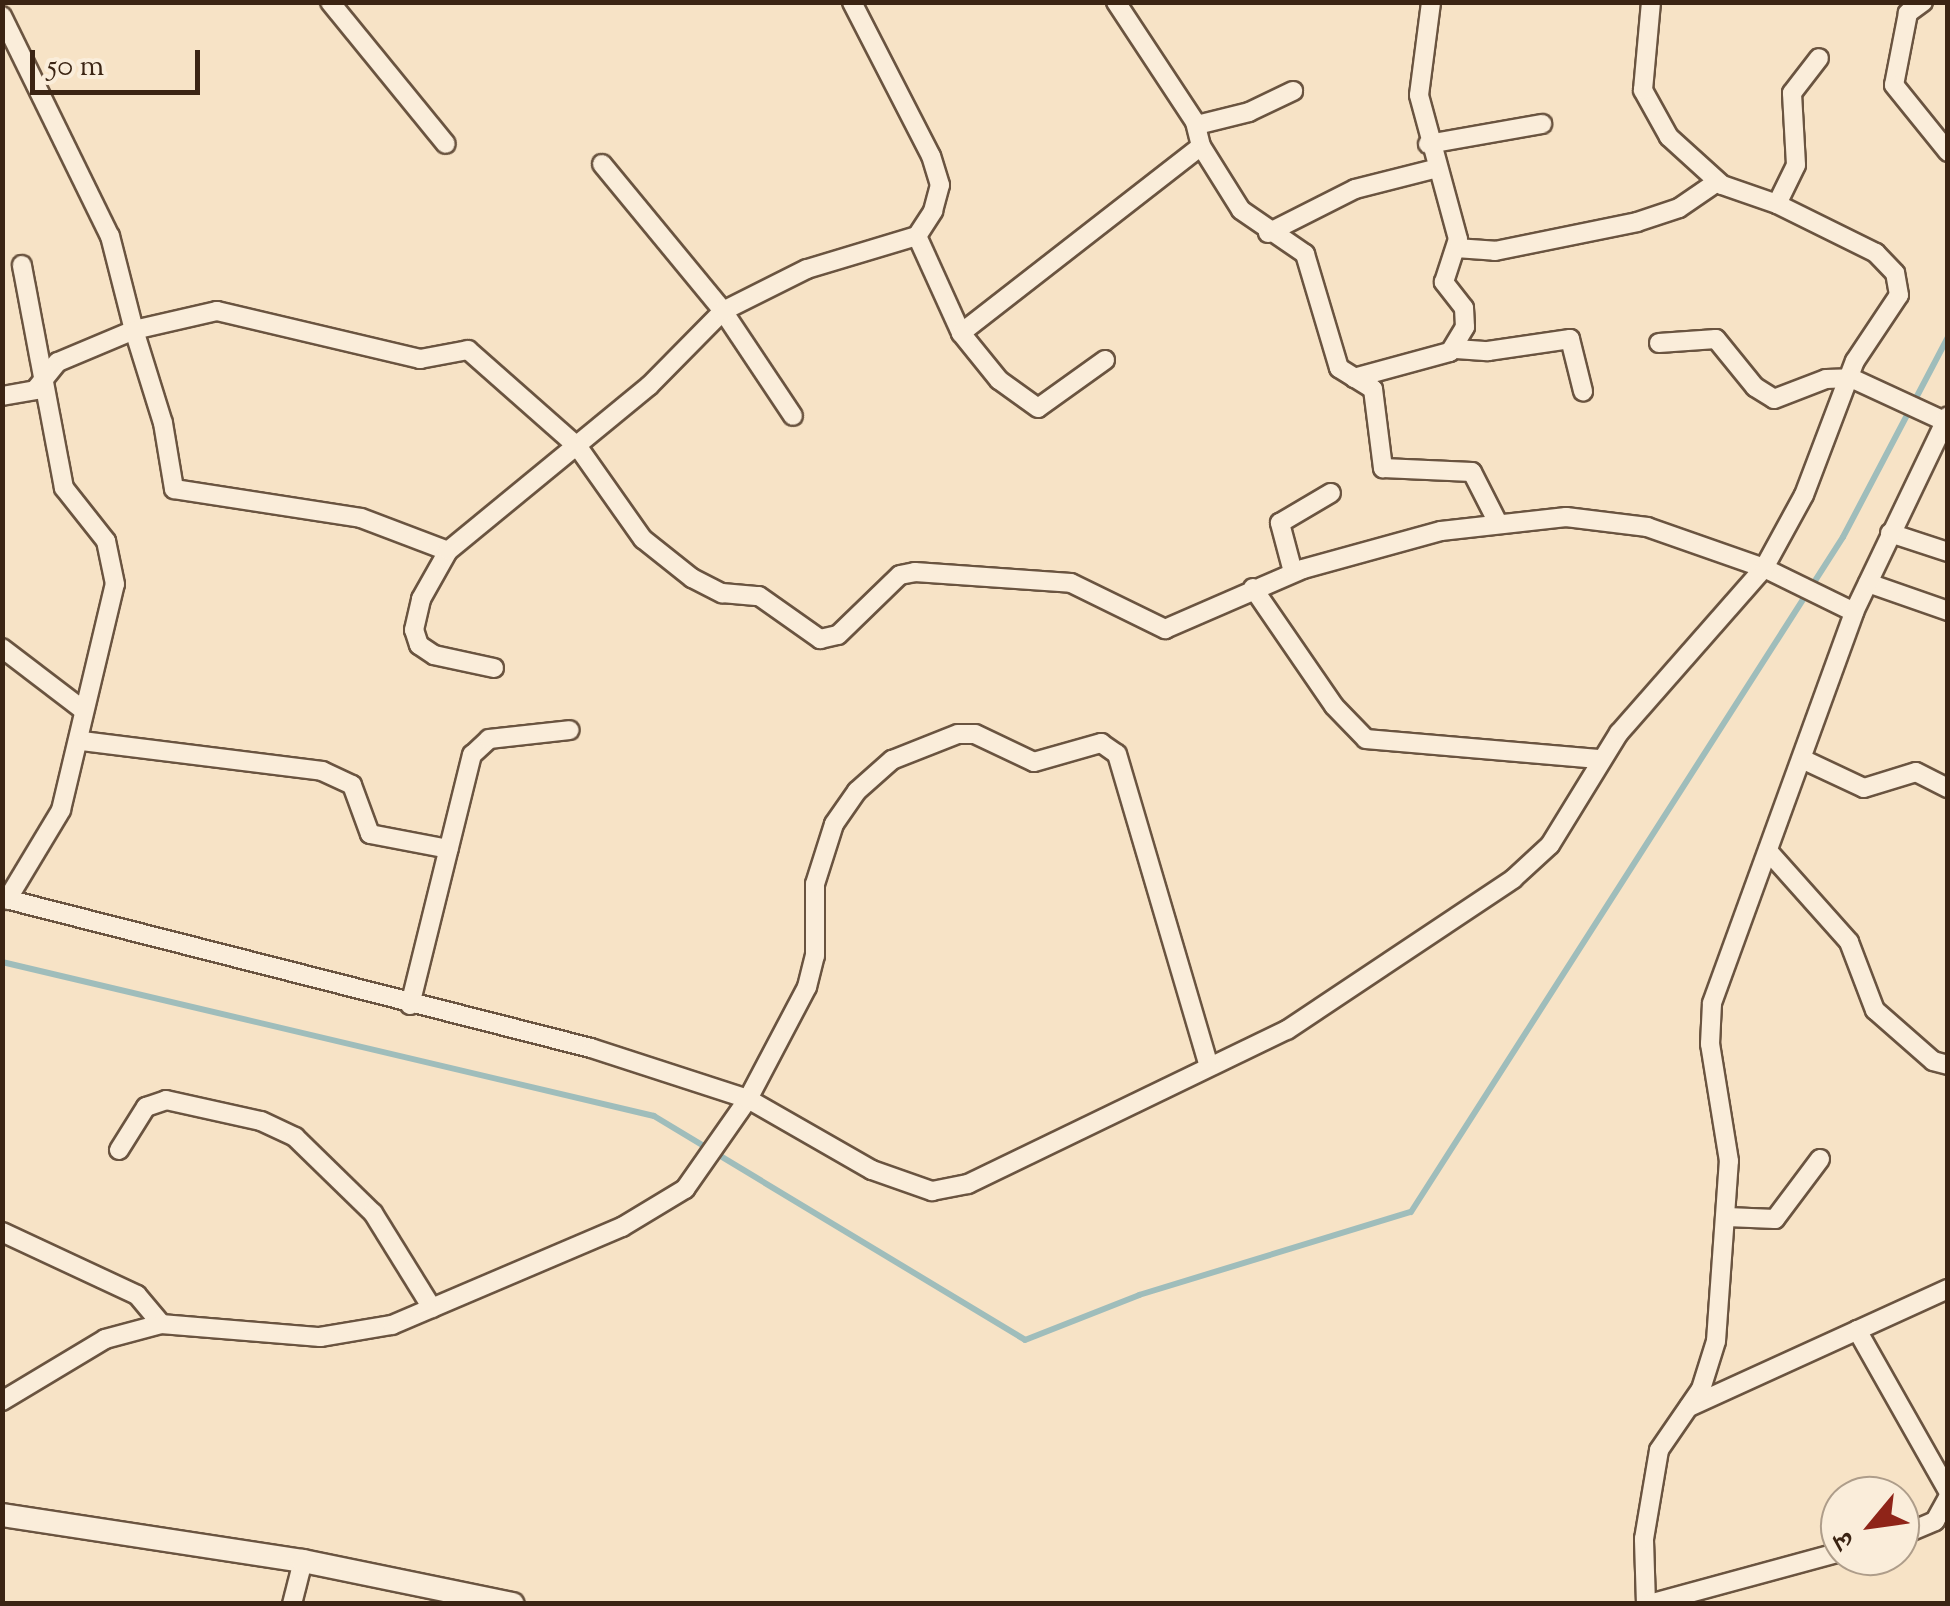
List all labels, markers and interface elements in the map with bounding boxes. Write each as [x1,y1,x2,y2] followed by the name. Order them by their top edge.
[35,30,205,92] scale bar
[47,46,104,89] text: 50 m
[1820,1476,1920,1576] north arrow
[1825,1524,1866,1556] text: उ

